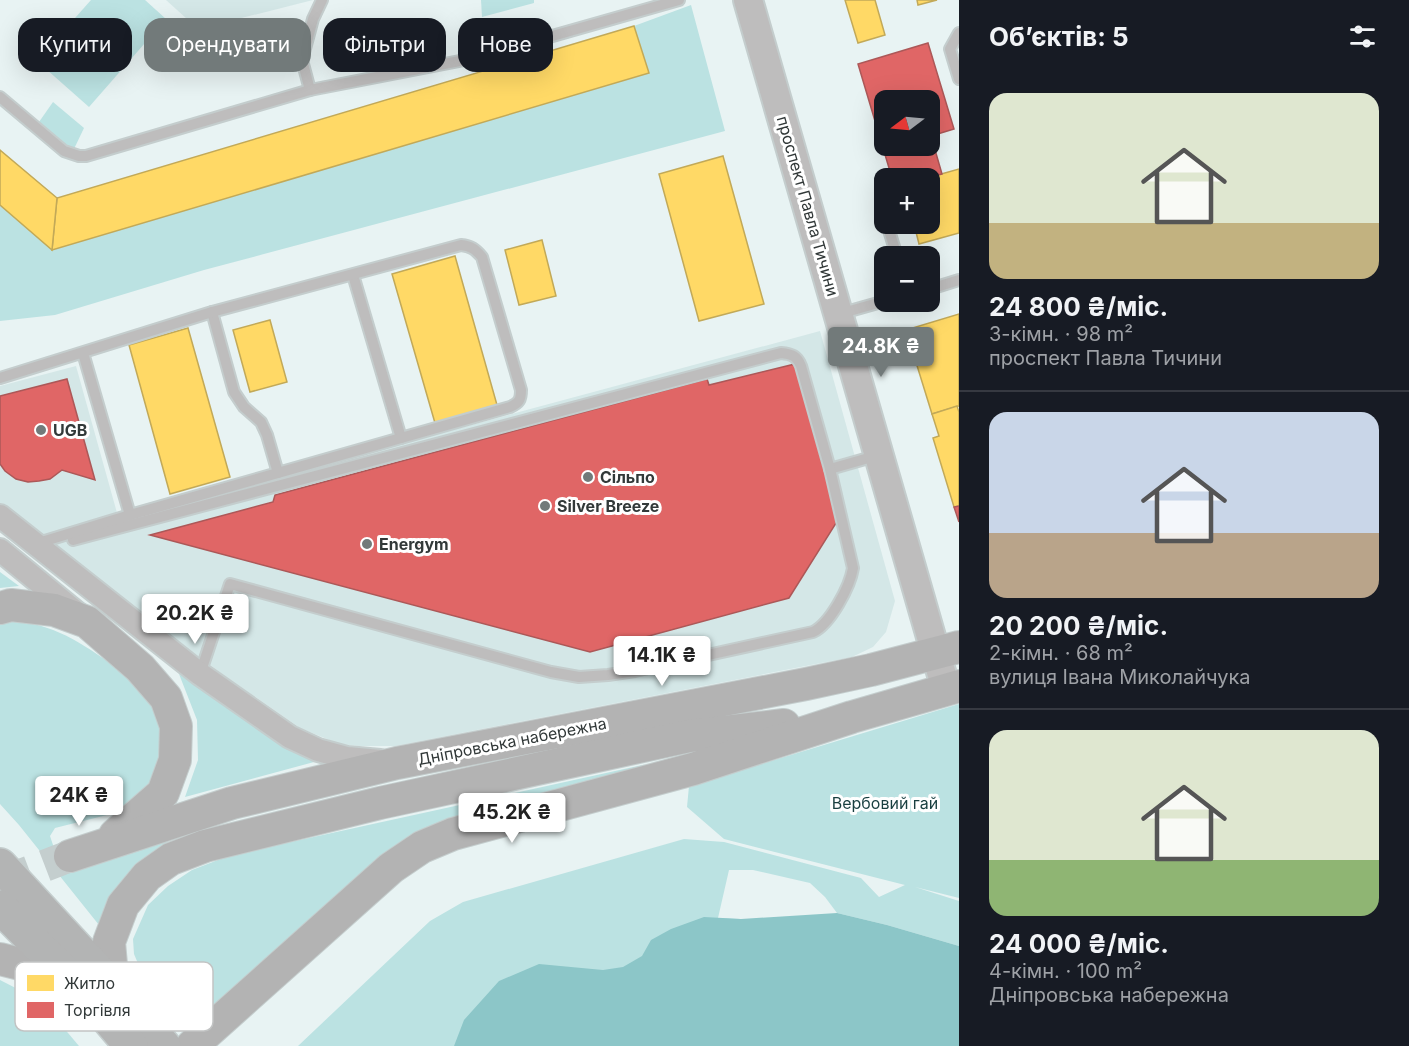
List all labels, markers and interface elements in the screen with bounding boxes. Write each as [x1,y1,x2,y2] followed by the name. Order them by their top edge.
[18,18,132,72] chip: Купити
[144,18,311,72] chip: Орендувати
[323,18,446,72] chip: Фільтри
[458,18,553,72] chip: Нове
[1346,20,1379,53] icon: filters
[989,21,1129,52] text: Об’єктів: 5
[874,90,940,156] north arrow
[874,90,940,312] map controls
[773,114,843,298] street label: проспект Павла Тичини
[1130,132,1238,240] icon: home
[874,168,940,234] button: +
[874,246,940,312] button: −
[989,291,1168,322] text: 24 800 ₴/міс.
[989,322,1133,346] text: 3-кімн. · 98 m²
[826,327,936,378] pin: 24.8K ₴
[842,334,920,358] text: 24.8K ₴
[989,346,1222,370] text: проспект Павла Тичини
[53,420,87,440] place label: UGB
[34,423,48,437] marker: UGB
[1130,451,1238,559] icon: home
[600,467,655,487] place label: Сільпо
[581,470,595,484] marker: Сільпо
[557,496,659,516] place label: Silver Breeze
[538,499,552,513] marker: Silver Breeze
[379,534,449,554] place label: Energym
[360,537,374,551] marker: Energym
[140,594,250,645] pin: 20.2K ₴
[156,601,234,625] text: 20.2K ₴
[989,610,1168,641] text: 20 200 ₴/міс.
[607,636,717,687] pin: 14.1K ₴
[989,641,1133,665] text: 2-кімн. · 68 m²
[628,643,696,667] text: 14.1K ₴
[989,665,1251,689] text: вулиця Івана Миколайчука
[416,713,608,769] street label: Дніпровська набережна
[1130,769,1238,877] icon: home
[37,776,121,827] pin: 24K ₴
[49,783,109,807] text: 24K ₴
[457,793,567,844] pin: 45.2K ₴
[832,793,938,813] park label: Вербовий гай
[472,800,552,824] text: 45.2K ₴
[989,928,1169,959] text: 24 000 ₴/міс.
[989,959,1142,983] text: 4-кімн. · 100 m²
[15,962,213,1031] legend
[64,973,115,993] text: Житло
[989,983,1229,1007] text: Дніпровська набережна
[64,1000,131,1020] text: Торгівля

